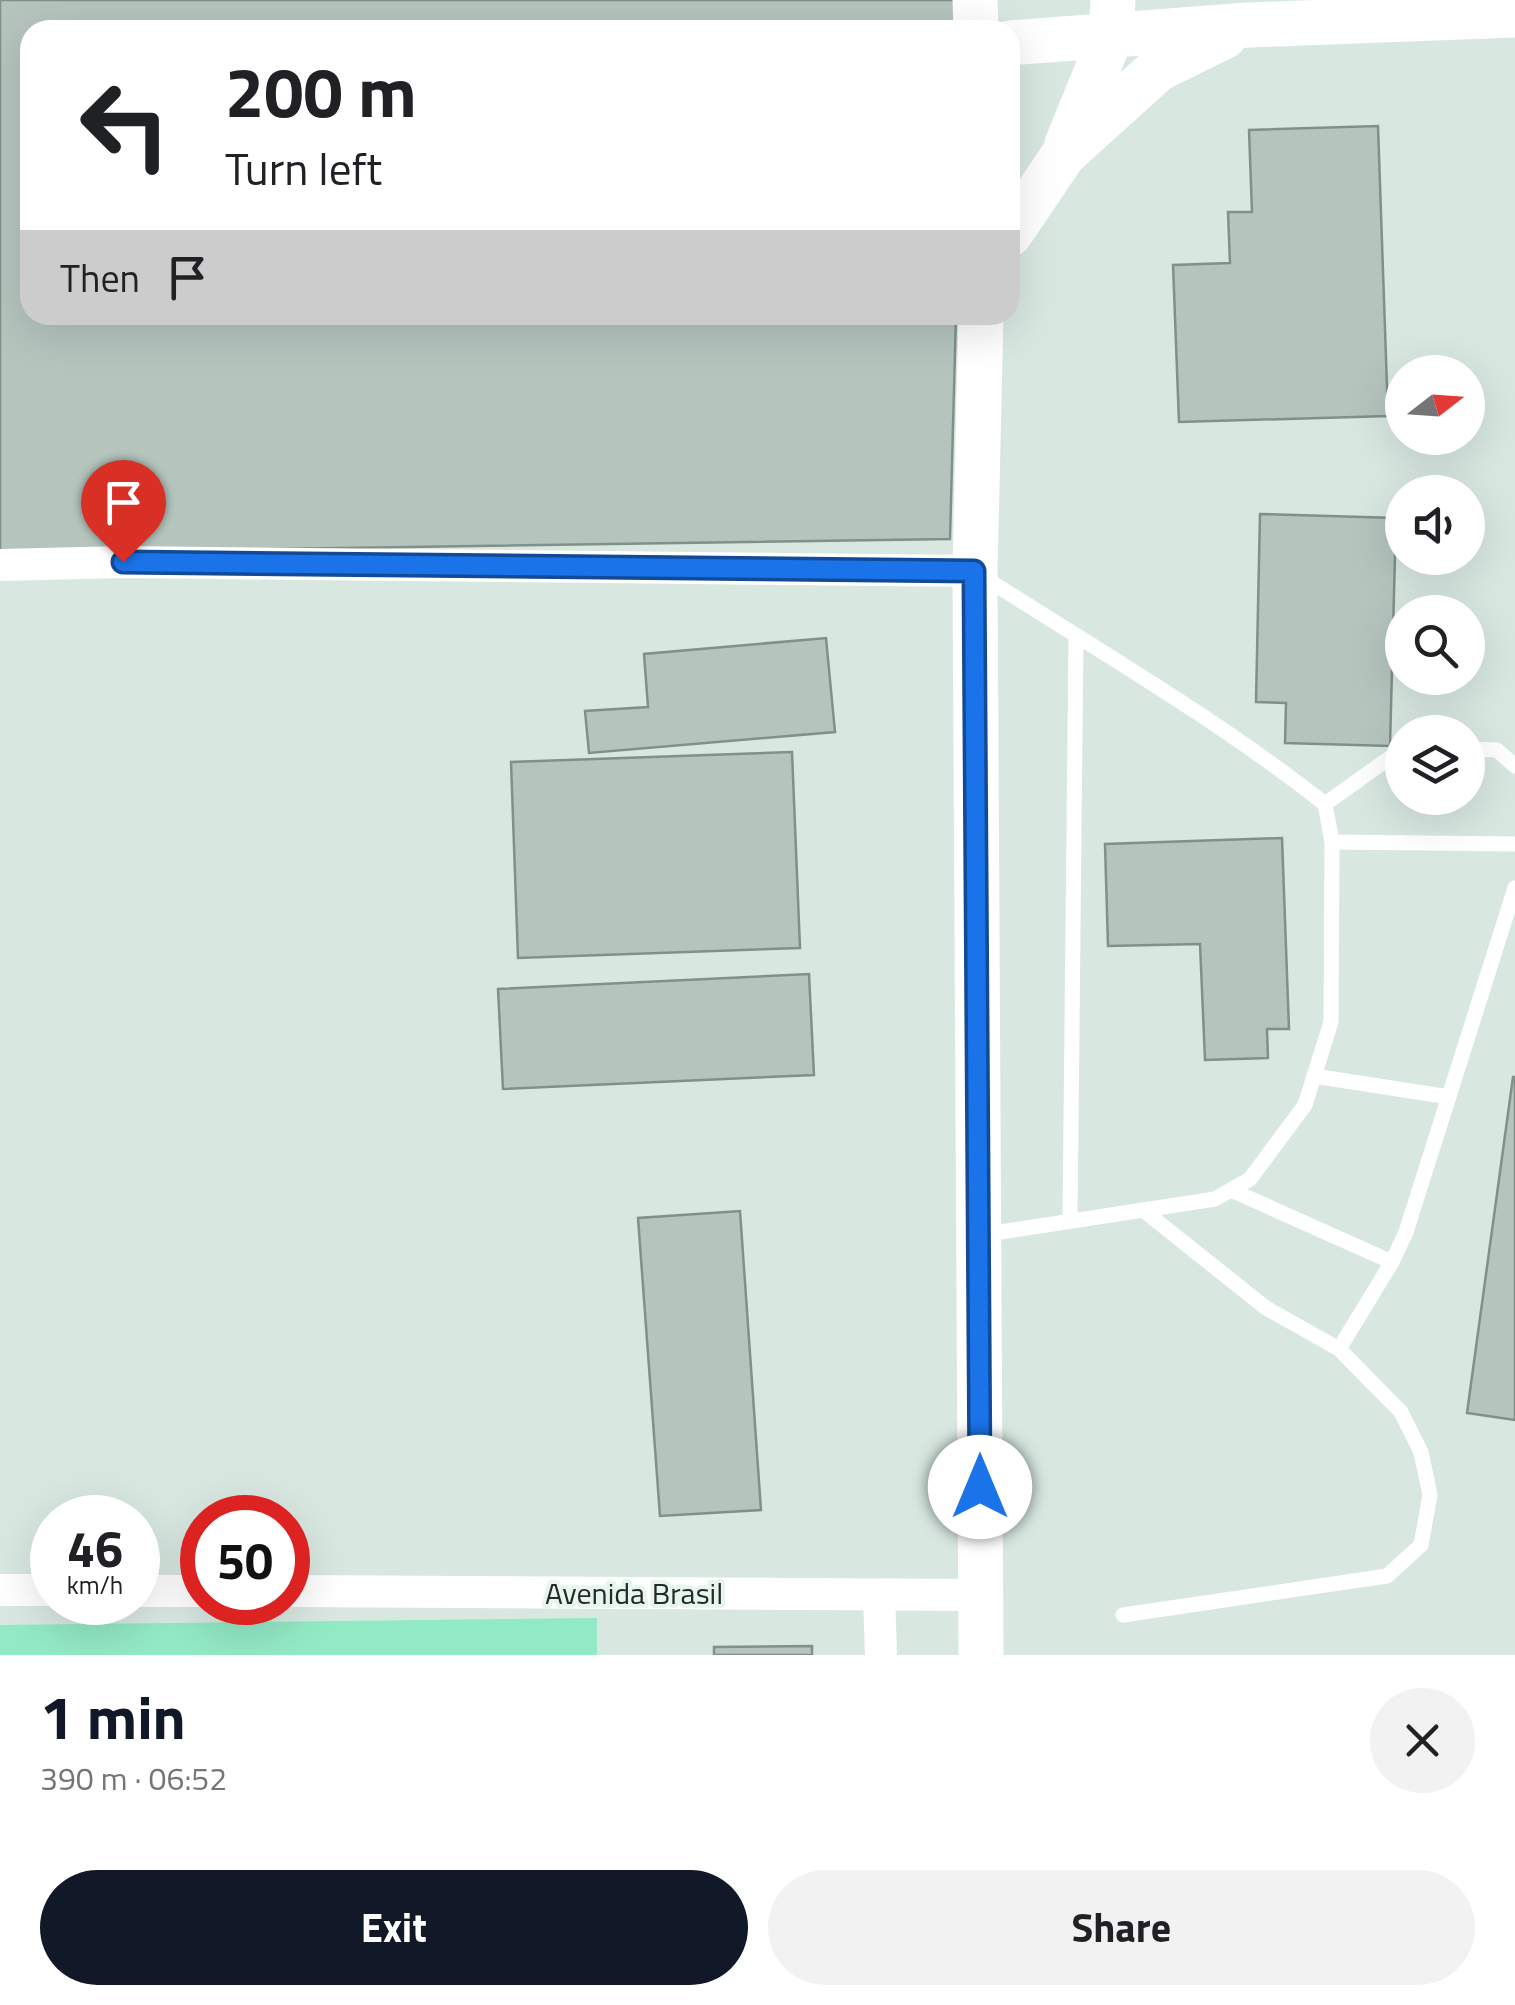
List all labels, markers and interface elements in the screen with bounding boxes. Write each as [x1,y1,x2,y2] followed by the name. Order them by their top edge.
[225,38,417,144] text: 200 m
[60,60,190,190] icon: left
[225,134,382,202] text: Turn left
[60,249,140,307] text: Then
[160,250,215,305] icon: arrive
[1385,355,1485,455] north arrow
[1385,355,1485,815] map controls
[81,460,166,563] pin
[96,475,151,530] icon: arrive
[1385,475,1485,575] button: sound
[1385,595,1485,695] button: search
[1385,715,1485,815] button: layers
[928,1435,1032,1539] position arrow
[180,1495,310,1625] speed limit sign: 50
[67,1510,123,1586] text: 46
[67,1566,123,1604] text: km/h
[545,1570,723,1616] street label: Avenida Brasil
[40,1671,186,1762] text: 1 min
[1370,1688,1475,1793] button: close
[40,1754,227,1802] text: 390 m · 06:52
[40,1870,748,1985] button: Exit
[768,1870,1475,1985] button: Share

